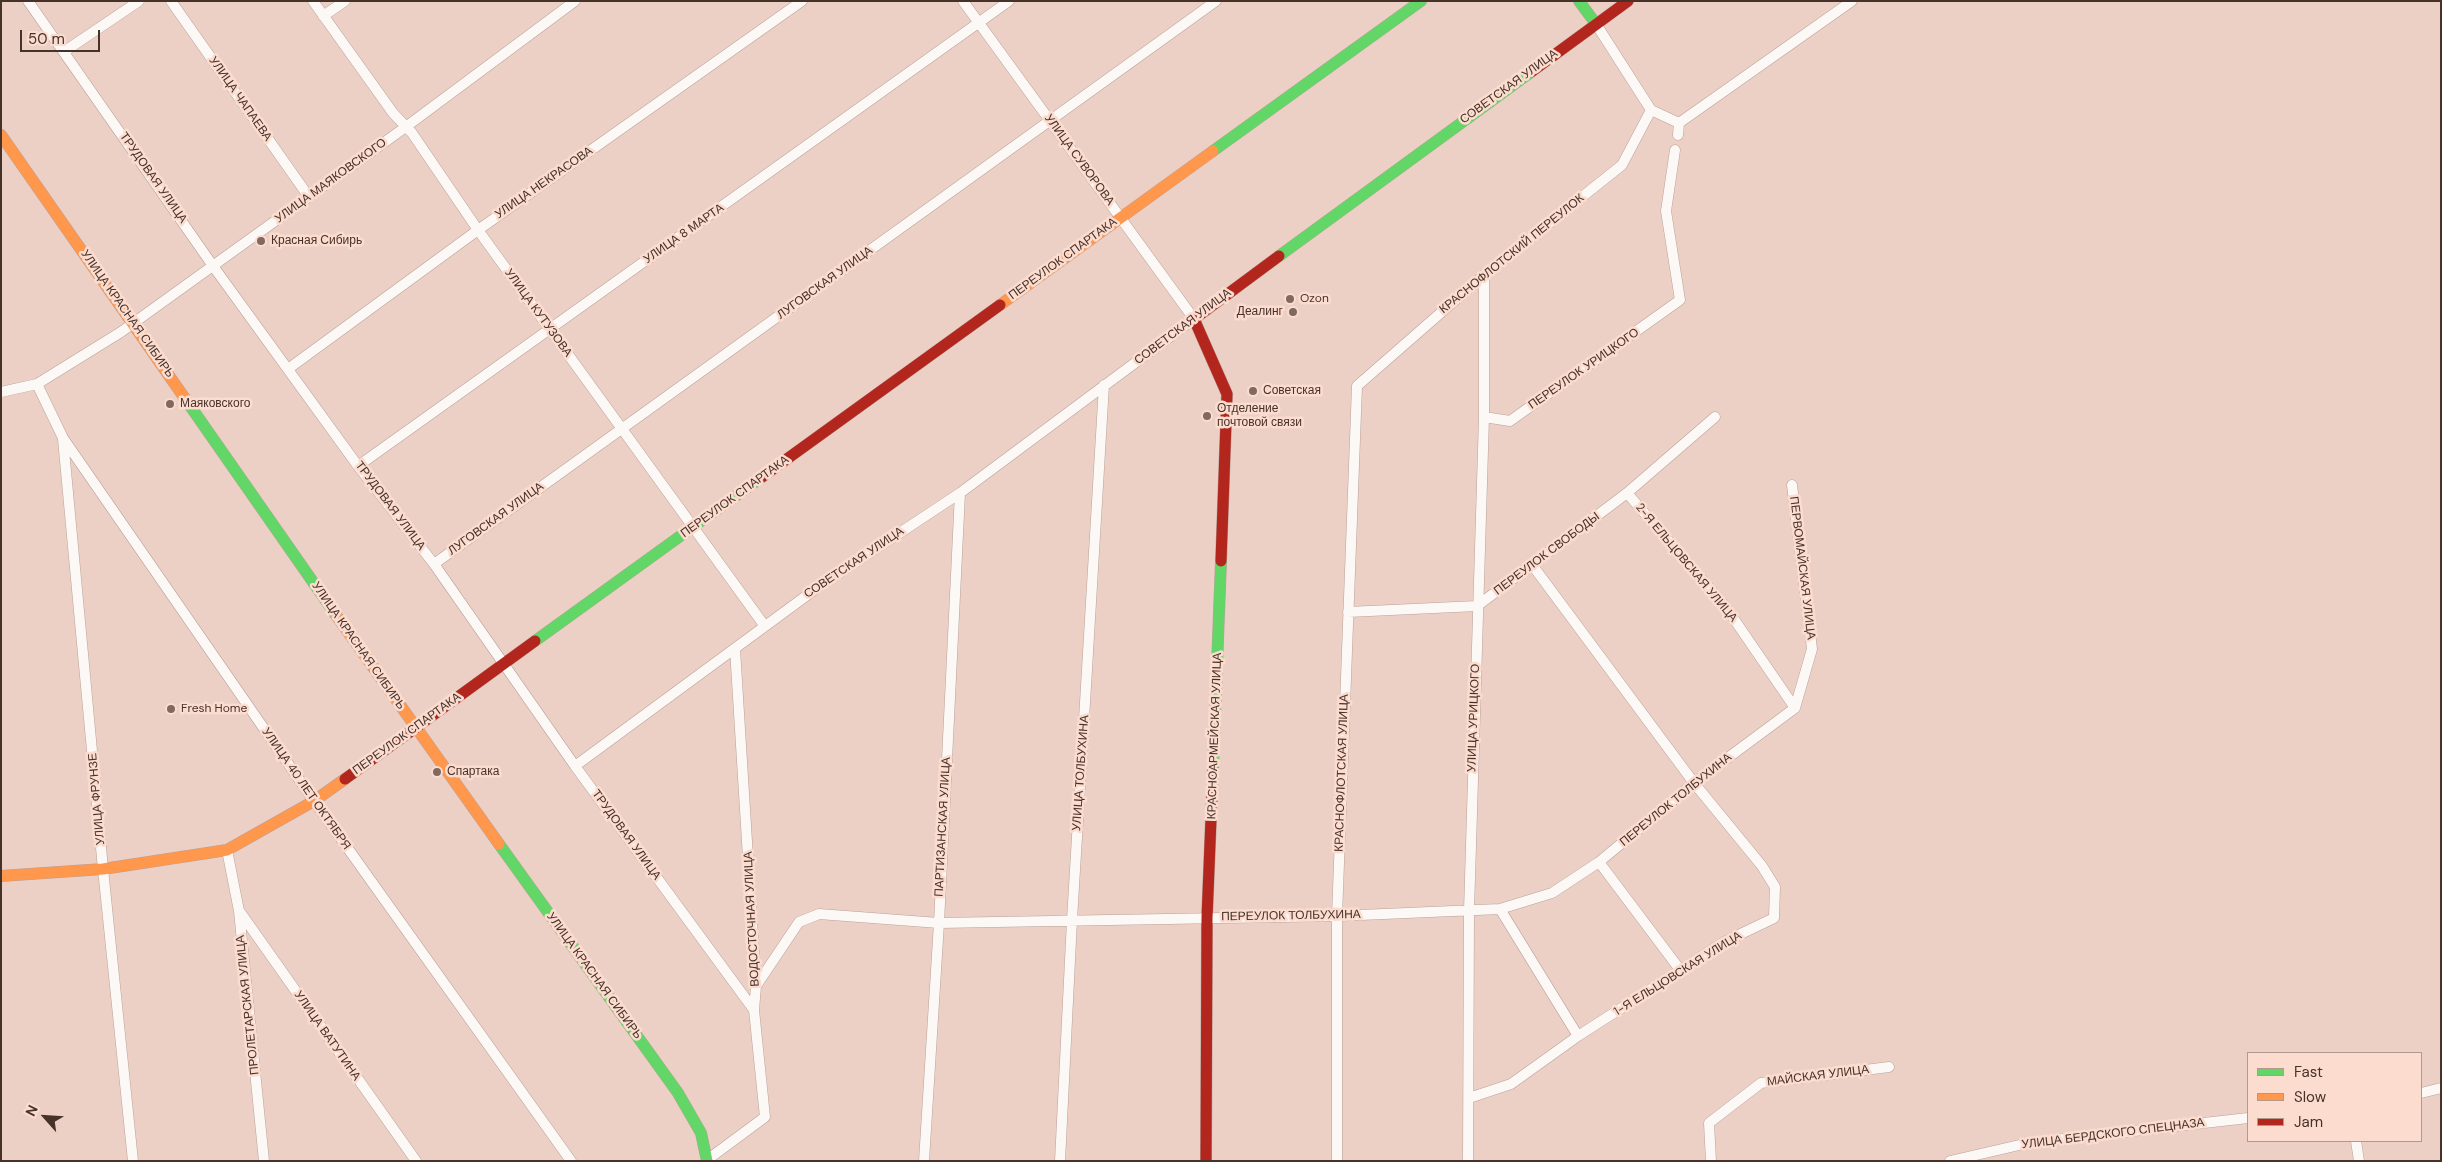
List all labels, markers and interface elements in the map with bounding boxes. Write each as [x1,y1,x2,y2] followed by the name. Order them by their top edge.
[22,20,102,52] scale bar
[28,29,65,49] text: 50 m
[1457,47,1561,127] street label: СОВЕТСКАЯ УЛИЦА
[205,54,275,144] street label: УЛИЦА ЧАПАЕВА
[1041,112,1117,208] street label: УЛИЦА СУВОРОВА
[116,130,190,226] street label: ТРУДОВАЯ УЛИЦА
[272,136,390,226] street label: УЛИЦА МАЯКОВСКОГО
[492,144,596,222] street label: УЛИЦА НЕКРАСОВА
[1437,191,1587,317] street label: КРАСНОФЛОТСКИЙ ПЕРЕУЛОК
[641,201,727,267] street label: УЛИЦА 8 МАРТА
[1006,215,1120,303] street label: ПЕРЕУЛОК СПАРТАКА
[271,234,362,248] place label: Красная Сибирь
[255,235,267,247] marker: Красная Сибирь
[774,244,876,322] street label: ЛУГОВСКАЯ УЛИЦА
[77,247,177,381] street label: УЛИЦА КРАСНАЯ СИБИРЬ
[501,266,575,360] street label: УЛИЦА КУТУЗОВА
[1132,286,1234,368] street label: СОВЕТСКАЯ УЛИЦА
[1300,292,1329,306] place label: Ozon
[1284,293,1296,305] marker: Ozon
[1237,305,1283,319] place label: Деалинг
[1287,306,1299,318] marker: Деалинг
[1526,325,1642,413] street label: ПЕРЕУЛОК УРИЦКОГО
[1263,384,1321,398] place label: Советская
[1247,385,1259,397] marker: Советская
[180,397,250,411] place label: Маяковского
[164,398,176,410] marker: Маяковского
[1217,402,1302,430] place label: Отделение почтовой связи
[1201,410,1213,422] marker: Отделение почтовой связи
[678,453,792,541] street label: ПЕРЕУЛОК СПАРТАКА
[352,459,428,553] street label: ТРУДОВАЯ УЛИЦА
[445,480,547,558] street label: ЛУГОВСКАЯ УЛИЦА
[1786,495,1818,641] street label: ПЕРВОМАЙСКАЯ УЛИЦА
[1632,501,1740,625] street label: 2-Я ЕЛЬЦОВСКАЯ УЛИЦА
[1491,510,1603,598] street label: ПЕРЕУЛОК СВОБОДЫ
[801,524,907,602] street label: СОВЕТСКАЯ УЛИЦА
[308,579,408,713] street label: УЛИЦА КРАСНАЯ СИБИРЬ
[1205,652,1225,820] street label: КРАСНОАРМЕЙСКАЯ УЛИЦА
[1465,664,1483,772] street label: УЛИЦА УРИЦКОГО
[350,690,464,778] street label: ПЕРЕУЛОК СПАРТАКА
[1332,694,1352,852] street label: КРАСНОФЛОТСКАЯ УЛИЦА
[181,702,247,716] place label: Fresh Home
[165,703,177,715] marker: Fresh Home
[1070,715,1092,831] street label: УЛИЦА ТОЛБУХИНА
[258,725,354,853] street label: УЛИЦА 40 ЛЕТ ОКТЯБРЯ
[1617,750,1735,850] street label: ПЕРЕУЛОК ТОЛБУХИНА
[86,752,108,846] street label: УЛИЦА ФРУНЗЕ
[932,757,954,897] street label: ПАРТИЗАНСКАЯ УЛИЦА
[447,765,499,779] place label: Спартака
[431,766,443,778] marker: Спартака
[589,787,663,883] street label: ТРУДОВАЯ УЛИЦА
[741,851,763,987] street label: ВОДОСТОЧНАЯ УЛИЦА
[1221,908,1361,924] street label: ПЕРЕУЛОК ТОЛБУХИНА
[543,910,645,1042] street label: УЛИЦА КРАСНАЯ СИБИРЬ
[1612,929,1744,1019] street label: 1-Я ЕЛЬЦОВСКАЯ УЛИЦА
[234,934,262,1076] street label: ПРОЛЕТАРСКАЯ УЛИЦА
[291,988,363,1084] street label: УЛИЦА ВАТУТИНА
[2247,1052,2422,1142] legend
[2294,1062,2323,1082] text: Fast
[1766,1063,1870,1089] street label: МАЙСКАЯ УЛИЦА
[2294,1087,2326,1107] text: Slow
[20,1092,70,1142] north arrow
[21,1102,42,1119] text: N
[2294,1112,2323,1132] text: Jam
[2021,1116,2205,1152] street label: УЛИЦА БЕРДСКОГО СПЕЦНАЗА

